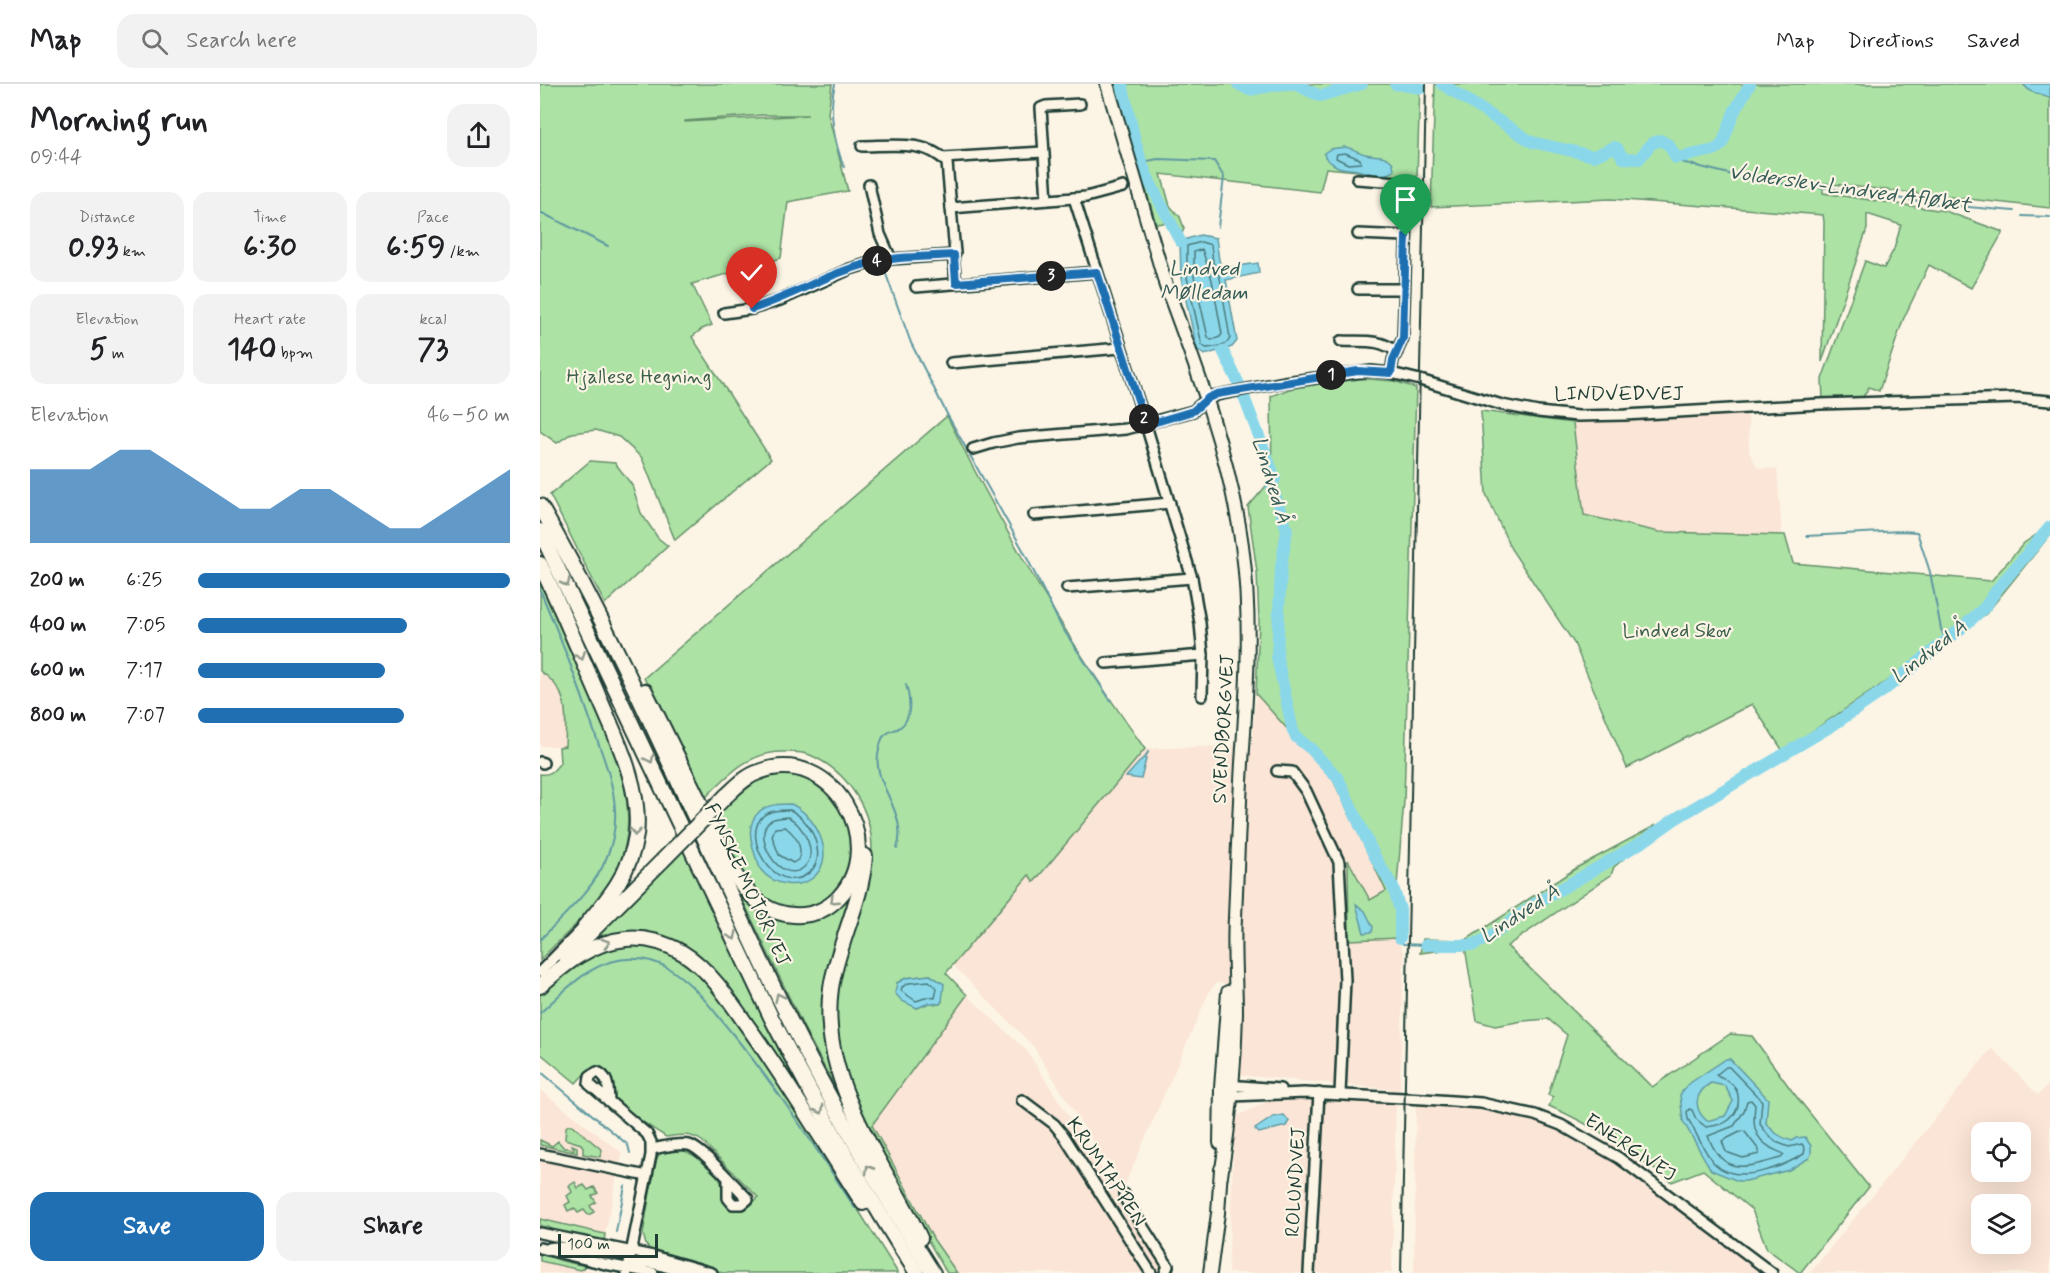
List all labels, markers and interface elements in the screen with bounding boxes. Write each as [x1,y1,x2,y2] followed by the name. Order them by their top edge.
[117,14,537,68] search box
[30,23,81,60] text: Map
[138,25,171,58] icon: search
[186,27,297,55] text: Search here
[1776,27,1815,55] text: Map
[1848,27,1934,55] text: Directions
[1967,27,2020,55] text: Saved
[30,99,208,143] text: Morning run
[447,104,510,167] button: share
[30,144,82,171] text: 09:44
[1727,158,1975,220] water label: Volderslev-Lindved Afløbet
[1380,174,1431,236] pin
[1389,183,1422,216] icon: arrive
[79,207,135,228] text: Distance
[253,207,287,228] text: Time
[417,207,449,228] text: Pace
[68,228,118,267] text: 0.93
[243,228,297,267] text: 6:30
[386,228,445,267] text: 6:59
[118,241,146,262] text: km
[445,241,480,262] text: /km
[862,246,892,276] pin: 4
[726,247,777,309] pin
[872,250,882,271] text: 4
[1160,255,1248,307] water label: Lindved Mølledam
[735,256,768,289] icon: check
[1036,261,1066,291] pin: 3
[1047,265,1055,286] text: 3
[76,309,139,330] text: Elevation
[234,309,306,330] text: Heart rate
[420,309,446,330] text: kcal
[89,330,107,369] text: 5
[227,330,277,369] text: 140
[418,330,448,369] text: 73
[107,343,125,364] text: m
[277,343,313,364] text: bpm
[1316,360,1346,390] pin: 1
[567,364,711,391] park label: Hjallese Hegning
[1327,364,1335,385] text: 1
[1554,381,1684,408] street label: LINDVEDVEJ
[30,402,109,429] text: Elevation
[427,402,510,429] text: 46–50 m
[1129,404,1159,434] pin: 2
[1140,408,1148,429] text: 2
[1245,433,1298,527] water label: Lindved Å
[30,567,85,594] text: 200 m
[126,567,162,594] text: 6:25
[559,577,570,588] one-way arrow
[30,612,86,639] text: 400 m
[126,612,165,639] text: 7:05
[1885,613,1973,691] water label: Lindved Å
[1622,618,1732,645] park label: Lindved Skov
[574,649,586,660] one-way arrow
[1207,654,1241,804] street label: SVENDBORGVEJ
[30,657,85,684] text: 600 m
[126,657,162,684] text: 7:17
[30,702,86,729] text: 800 m
[126,702,165,729] text: 7:07
[642,753,654,764] one-way arrow
[697,799,797,971] street label: FYNSKE MOTORVEJ
[629,827,642,836] one-way arrow
[1475,878,1565,950] water label: Lindved Å
[831,893,841,904] one-way arrow
[726,929,738,940] one-way arrow
[600,938,611,950] one-way arrow
[774,992,786,1003] one-way arrow
[813,1104,824,1114] one-way arrow
[1579,1107,1681,1189] street label: ENERGIVEJ
[1060,1112,1152,1232] street label: KRUMTAPPEN
[1971,1122,2031,1254] map controls
[1971,1122,2031,1182] button: locate
[1280,1126,1312,1238] street label: ROLUNDVEJ
[865,1165,877,1175] one-way arrow
[30,1192,264,1261] button: Save
[276,1192,510,1261] button: Share
[1971,1194,2031,1254] button: layers
[558,1231,658,1258] scale bar
[567,1234,610,1255] text: 100 m

